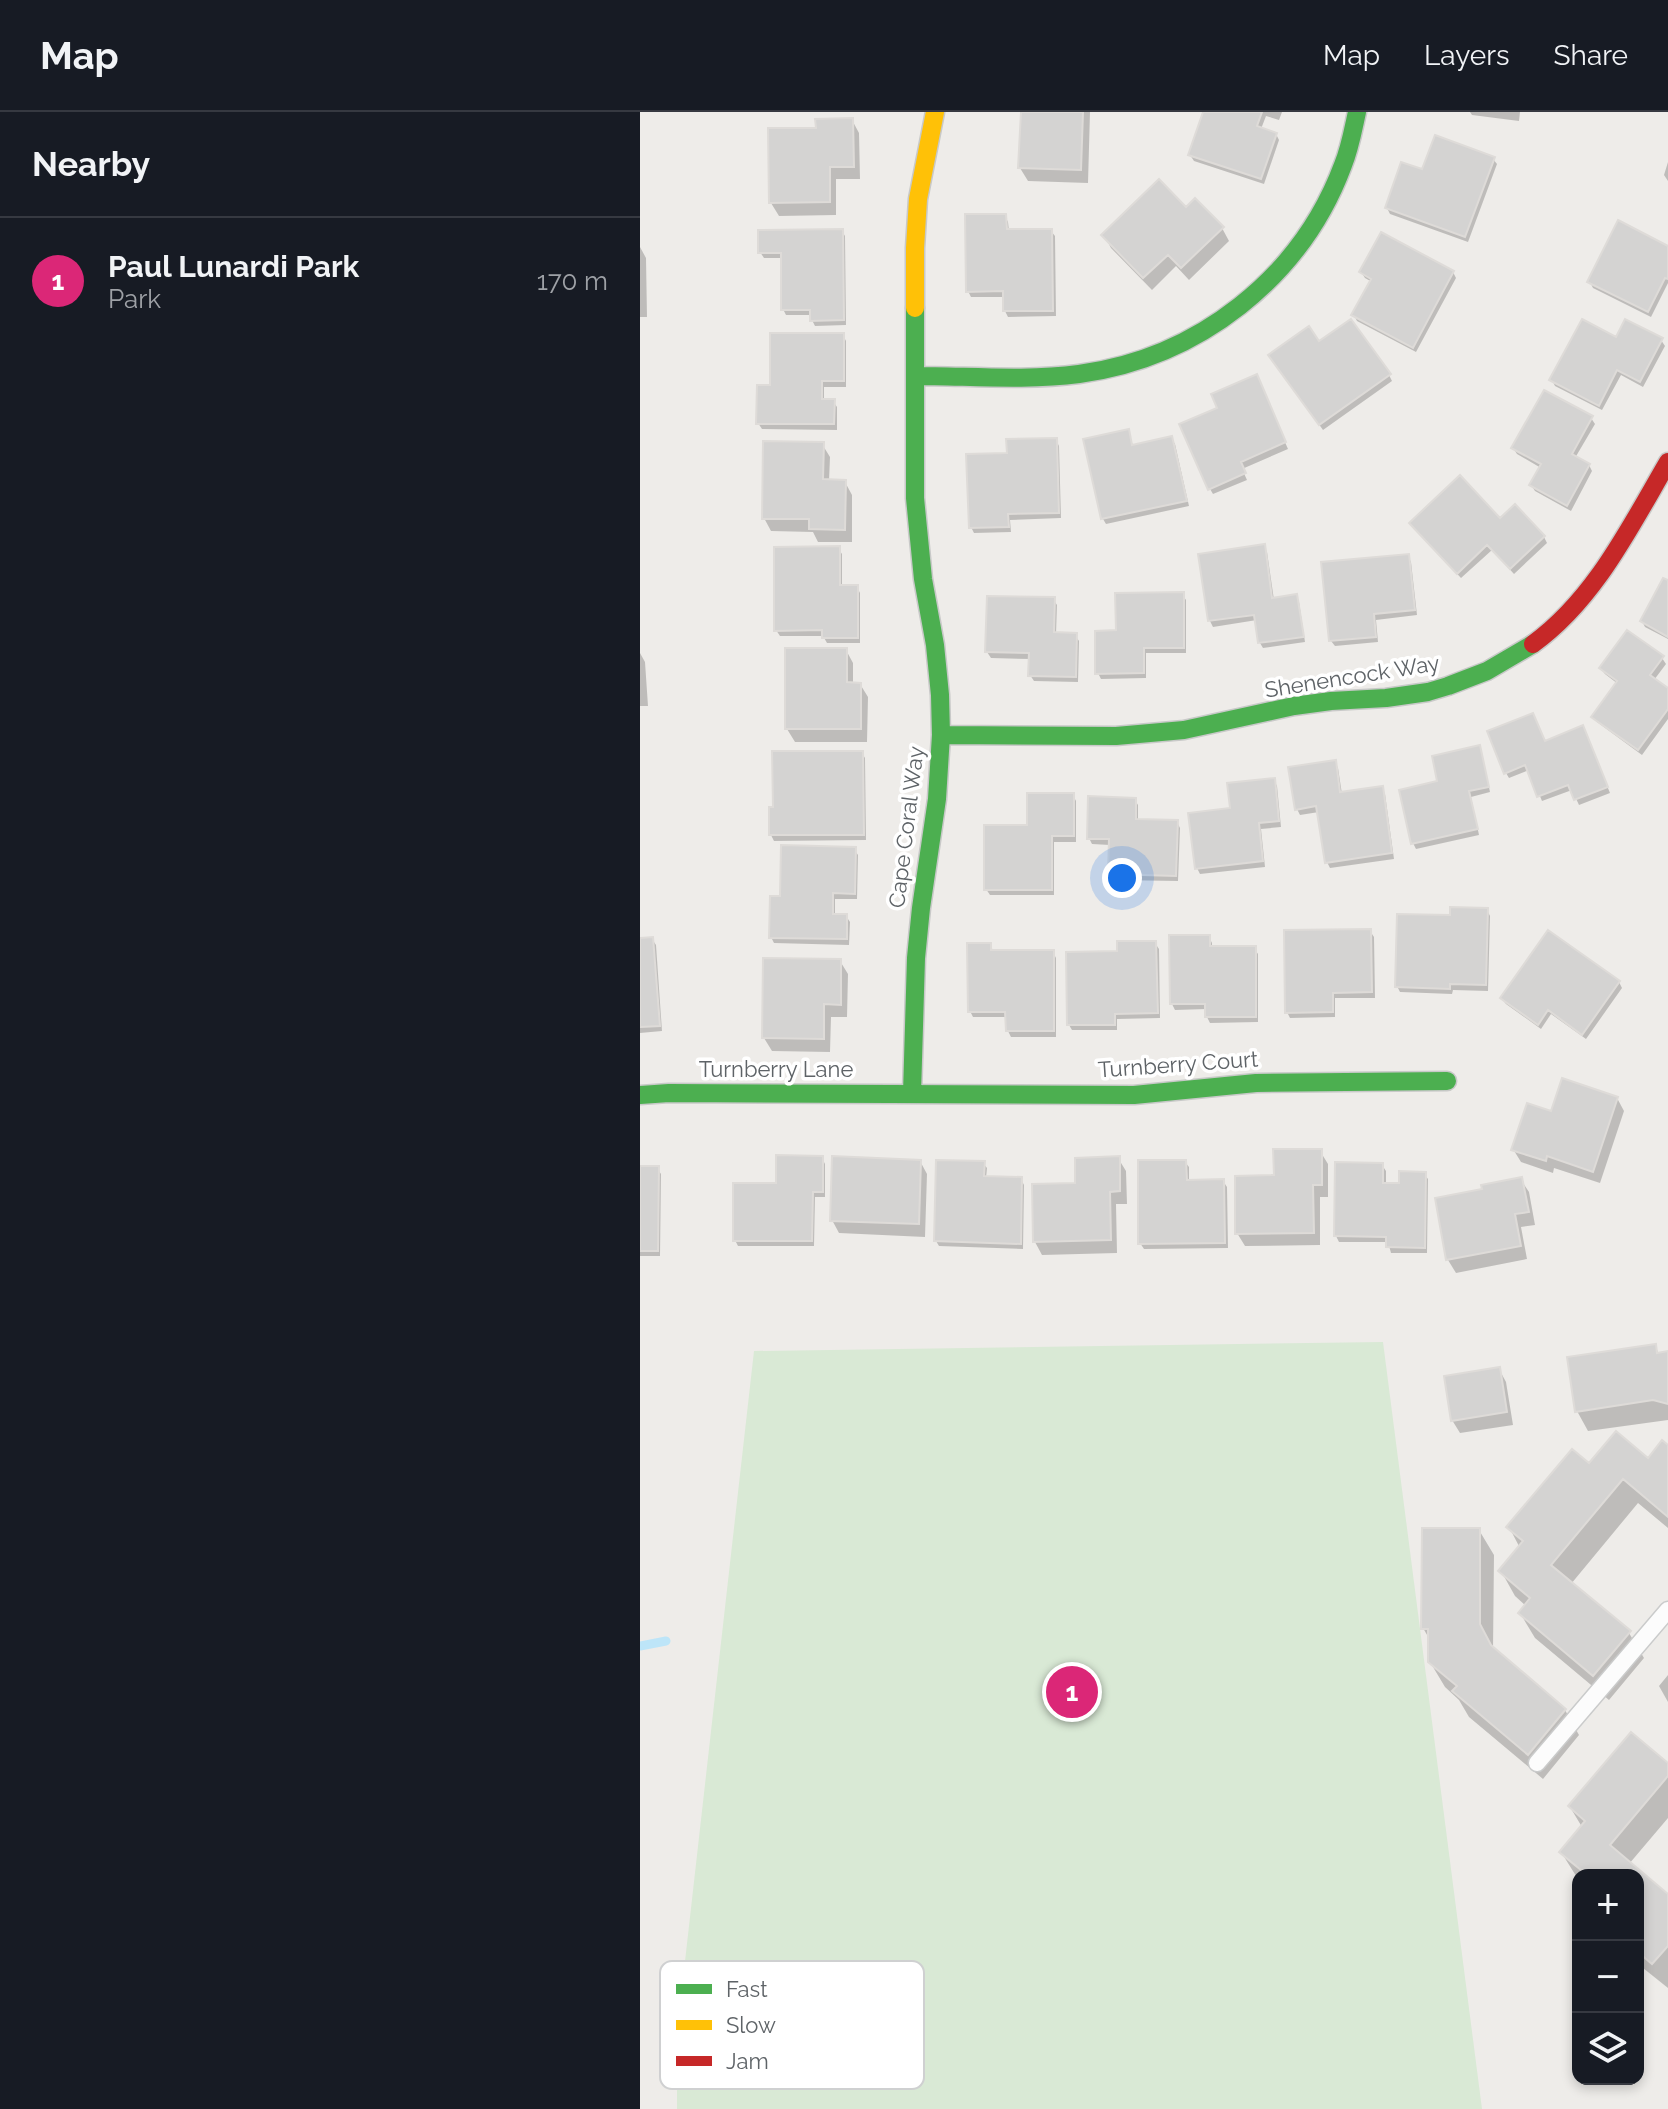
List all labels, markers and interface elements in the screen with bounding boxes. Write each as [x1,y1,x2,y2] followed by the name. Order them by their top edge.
[40,33,119,78] text: Map
[1323,39,1380,72] text: Map
[1424,39,1510,72] text: Layers
[1554,39,1628,72] text: Share
[32,144,150,184] text: Nearby
[108,249,359,284] text: Paul Lunardi Park
[52,266,64,296] text: 1
[537,266,608,296] text: 170 m
[108,284,161,314] text: Park
[1263,649,1441,703] street label: Shenencock Way
[883,745,929,909] street label: Cape Coral Way
[1102,858,1142,898] your location
[1097,1045,1260,1083] street label: Turnberry Court
[699,1056,853,1082] street label: Turnberry Lane
[1046,1662,1098,1722] pin: 1
[1572,1869,1644,2085] map controls
[1572,1869,1644,1941] button: +
[1572,1941,1644,2013] button: −
[660,1961,924,2089] legend
[726,1976,768,2002] text: Fast
[726,2012,776,2038] text: Slow
[1572,2013,1644,2085] button: layers
[726,2048,769,2074] text: Jam

